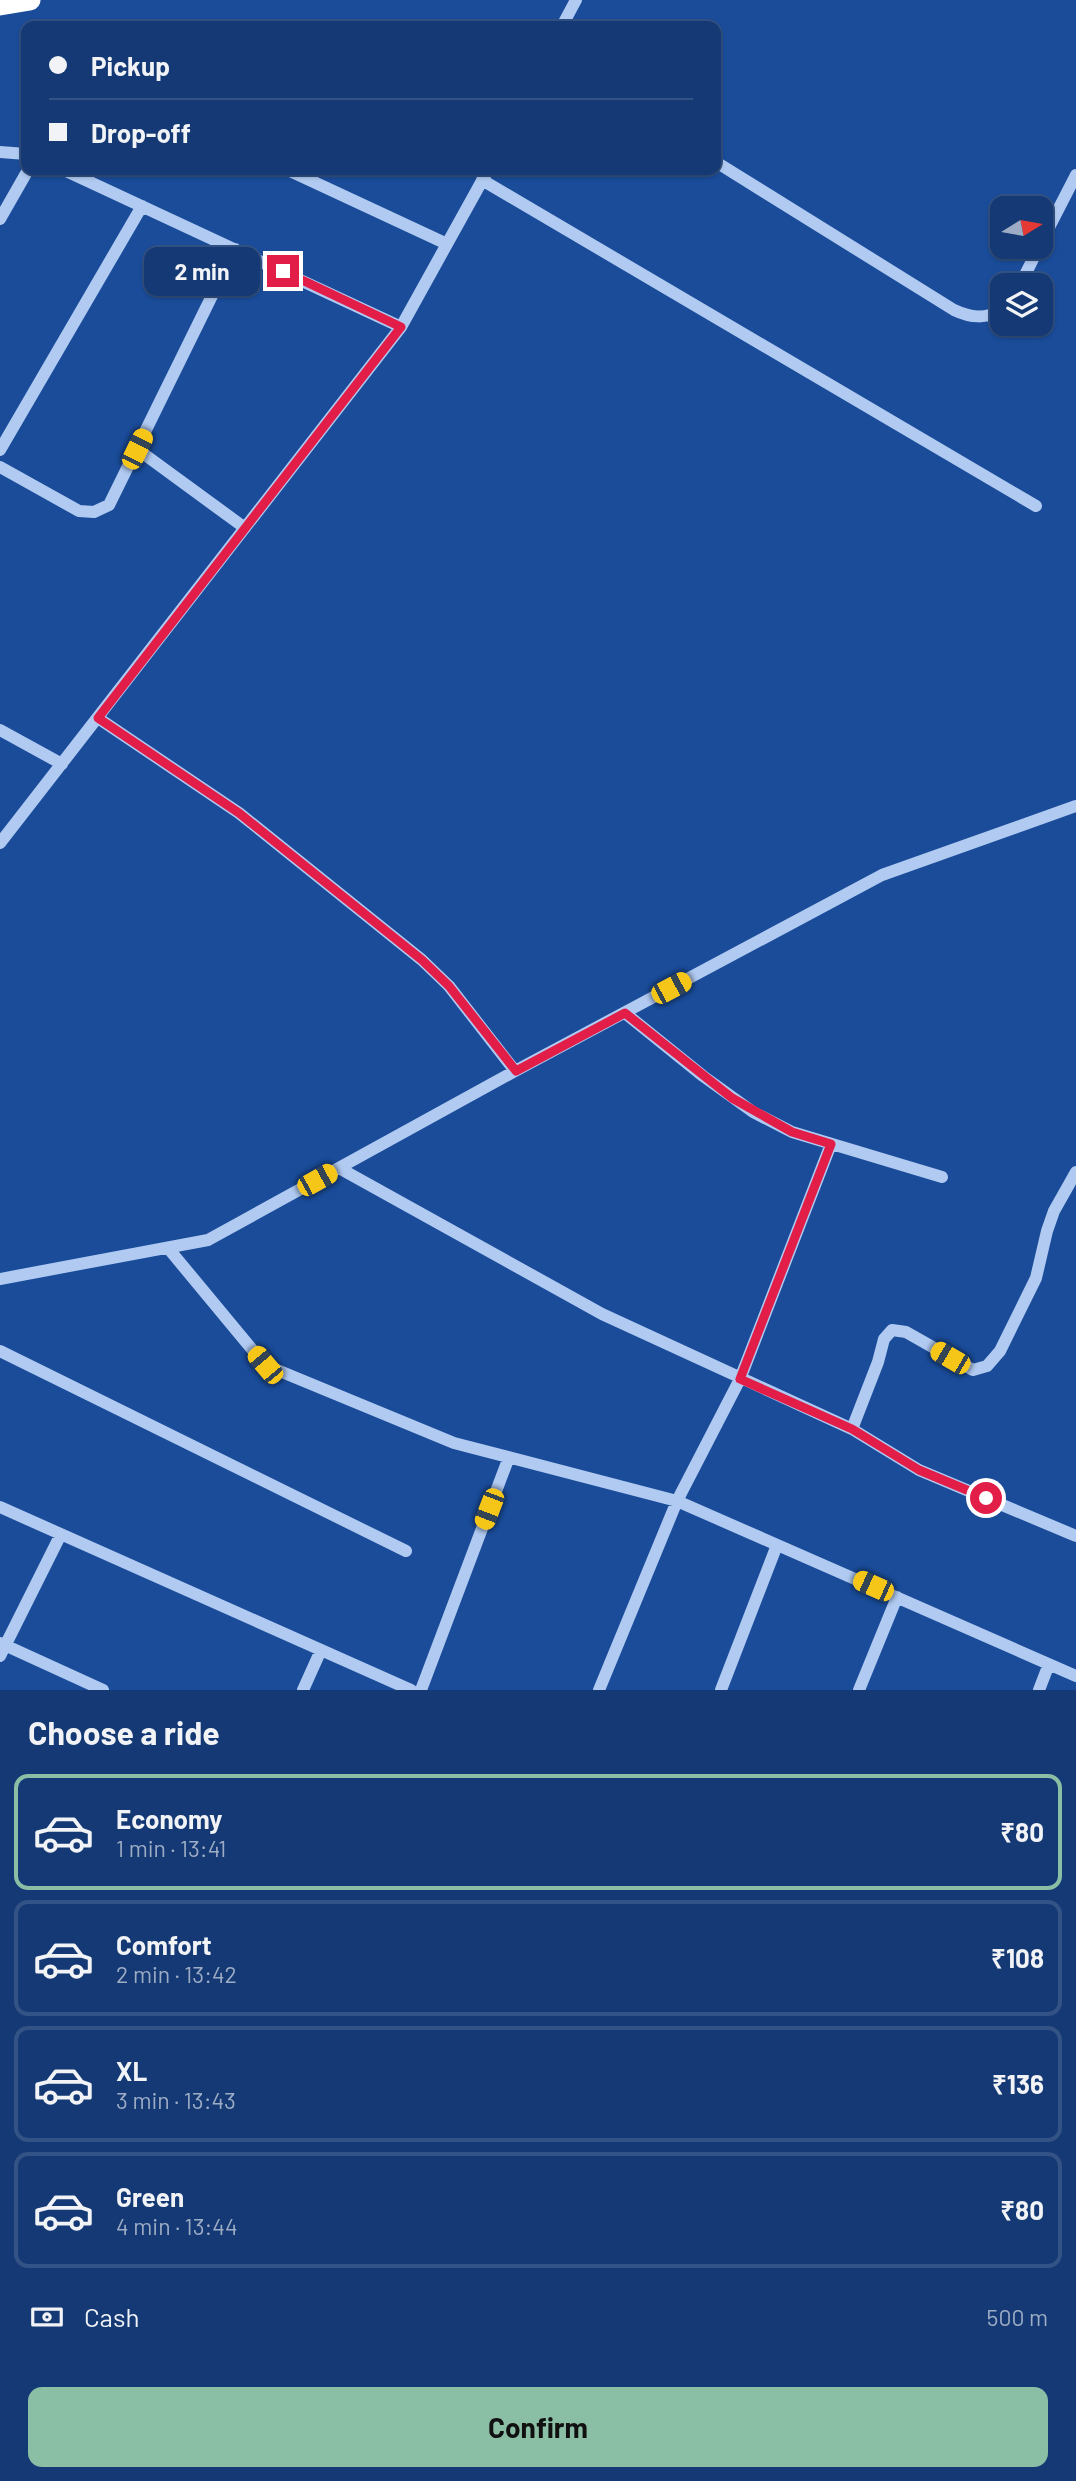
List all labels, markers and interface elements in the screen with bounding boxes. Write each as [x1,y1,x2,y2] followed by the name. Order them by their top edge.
[91,50,170,81] text: Pickup
[91,117,191,148] text: Drop-off
[990,196,1054,259] north arrow
[990,196,1053,336] map controls
[143,246,258,296] callout: 2 min
[267,255,299,287] route end
[174,257,230,285] text: 2 min
[990,273,1053,336] button: layers
[119,426,156,472] car
[648,969,695,1007] car
[294,1161,341,1199] car
[927,1338,974,1378] car
[244,1342,287,1388] car
[970,1482,1002,1514] route start
[472,1486,507,1532] car
[850,1568,897,1604] car
[28,1713,220,1751] text: Choose a ride
[32,1801,95,1864] icon: car
[116,1803,222,1834] text: Economy
[1000,1816,1044,1847] text: ₹80
[116,1834,226,1862] text: 1 min · 13:41
[32,1927,95,1990] icon: car
[116,1929,212,1960] text: Comfort
[991,1942,1044,1973] text: ₹108
[116,1960,237,1988] text: 2 min · 13:42
[32,2053,95,2116] icon: car
[116,2055,147,2086] text: XL
[992,2068,1044,2099] text: ₹136
[116,2086,236,2114] text: 3 min · 13:43
[32,2179,95,2242] icon: car
[116,2181,184,2212] text: Green
[1000,2194,1044,2225] text: ₹80
[116,2212,238,2240] text: 4 min · 13:44
[28,2298,66,2336] icon: cash
[84,2301,139,2332] text: Cash
[987,2303,1048,2331] text: 500 m
[28,2387,1048,2467] button: Confirm

